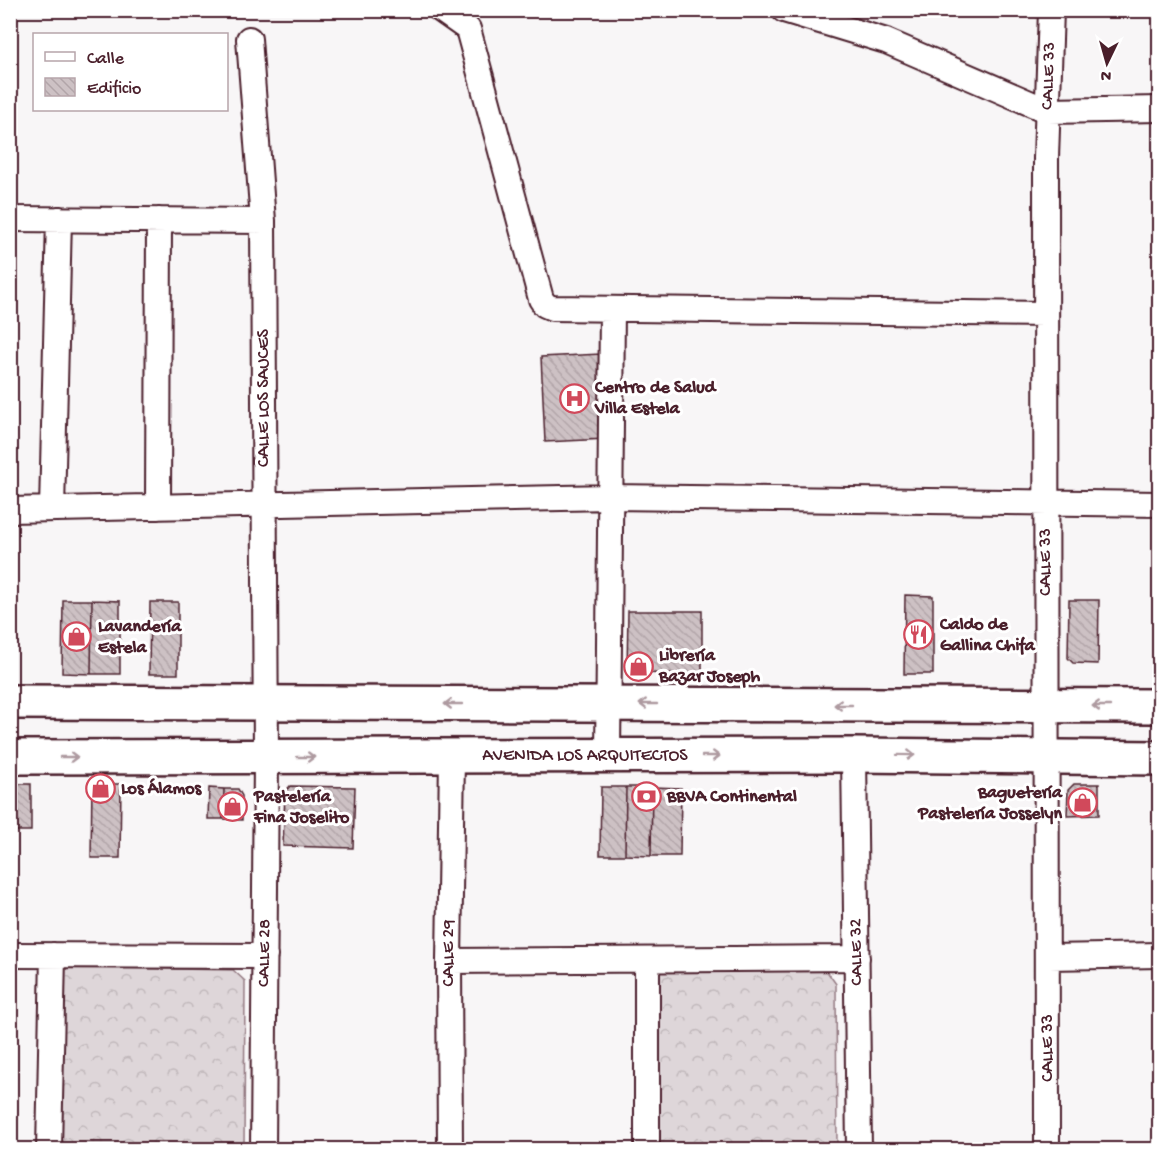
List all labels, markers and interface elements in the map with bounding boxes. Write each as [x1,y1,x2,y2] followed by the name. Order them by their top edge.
[33,33,228,111] legend
[1077,33,1137,93] north arrow
[1037,42,1061,110] street label: CALLE 33
[87,49,125,70] text: Calle
[1099,64,1112,84] text: N
[87,79,141,100] text: Edificio
[254,328,275,467] street label: CALLE LOS SAUCES
[594,378,718,420] place label: Centro de Salud Villa Estela
[558,382,590,414] hospital icon: Centro de Salud Villa Estela
[1036,528,1057,596] street label: CALLE 33
[939,615,1036,657] place label: Caldo de Gallina Chifa
[98,617,182,659] place label: Lavandería Estela
[903,619,935,651] restaurant icon: Caldo de Gallina Chifa
[61,621,93,653] shop icon: Lavandería Estela
[658,646,760,688] place label: Librería Bazar Joseph
[622,650,654,682] shop icon: Librería Bazar Joseph
[444,698,464,710] one-way arrow
[639,698,659,710] one-way arrow
[834,699,854,711] one-way arrow
[1092,700,1112,712] one-way arrow
[482,746,688,767] street label: AVENIDA LOS ARQUITECTOS
[700,750,720,762] one-way arrow
[895,750,915,761] one-way arrow
[58,751,78,763] one-way arrow
[295,751,315,763] one-way arrow
[84,773,116,805] shop icon: Los Álamos
[121,778,203,800] place label: Los Álamos
[630,781,662,813] bank icon: BBVA Continental
[917,783,1063,825] place label: Baguetería Pastelería Josselyn
[253,787,350,829] place label: Pastelería Fina Joselito
[666,787,797,808] place label: BBVA Continental
[1067,787,1099,819] shop icon: Baguetería Pastelería Josselyn
[217,791,249,823] shop icon: Pastelería Fina Joselito
[846,918,868,986] street label: CALLE 32
[254,919,276,987] street label: CALLE 28
[439,920,460,986] street label: CALLE 29
[1038,1014,1059,1082] street label: CALLE 33

